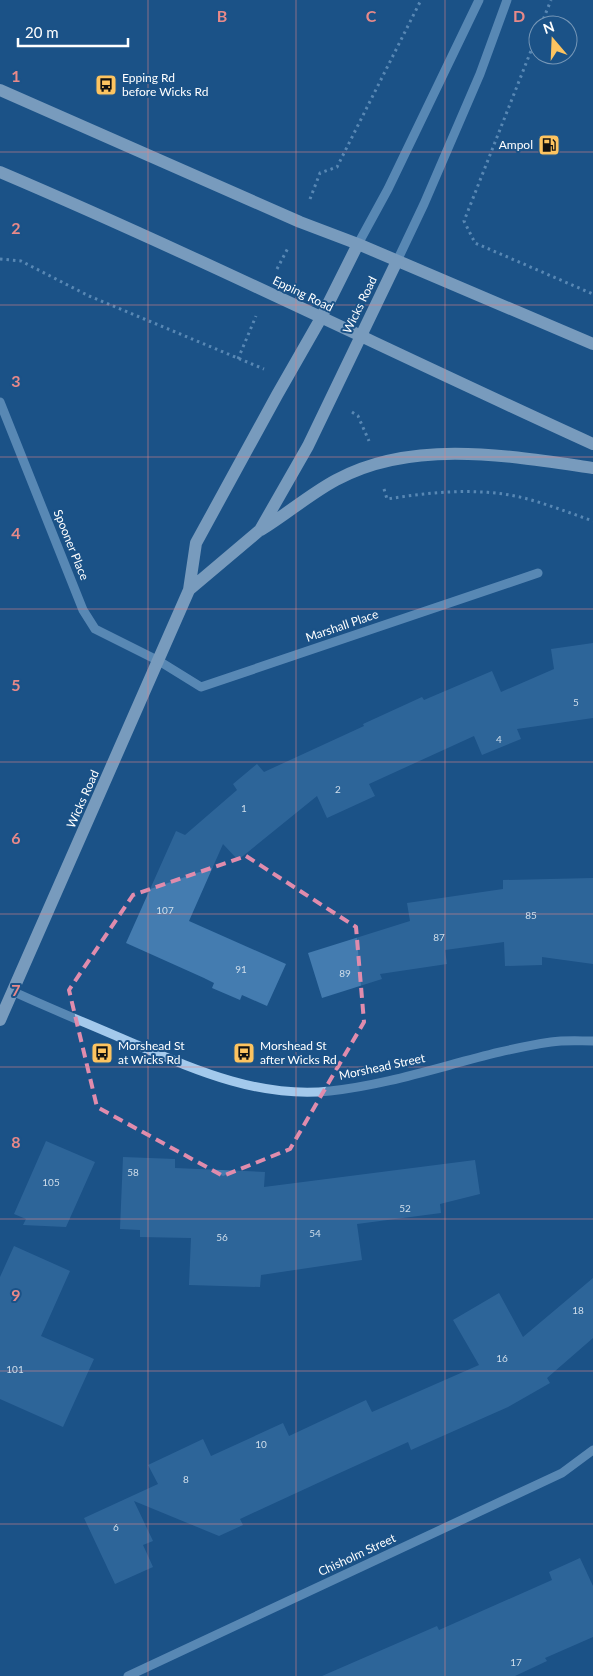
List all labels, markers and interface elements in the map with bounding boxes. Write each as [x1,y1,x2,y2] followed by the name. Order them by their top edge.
[217,6,227,25] text: B
[366,6,377,25] text: C
[513,6,525,25] text: D
[18,15,128,47] scale bar
[528,15,578,65] north arrow
[541,17,556,37] text: N
[25,23,59,41] text: 20 m
[11,66,21,85] text: 1
[122,70,208,99] place label: Epping Rd before Wicks Rd
[94,73,118,97] bus stop icon: Epping Rd before Wicks Rd
[537,133,561,157] fuel station icon: Ampol
[499,137,533,152] place label: Ampol
[11,218,21,237] text: 2
[270,272,336,315] street label: Epping Road
[339,274,380,336] street label: Wicks Road
[11,371,21,390] text: 3
[50,507,92,582] street label: Spooner Place
[11,523,21,542] text: 4
[304,606,380,645] street label: Marshall Place
[11,675,21,694] text: 5
[573,696,579,708] house number: 5
[496,733,502,745] house number: 4
[63,767,102,830] street label: Wicks Road
[335,783,341,795] house number: 2
[241,802,247,814] house number: 1
[11,828,21,847] text: 6
[156,904,174,916] house number: 107
[525,909,537,921] house number: 85
[433,931,445,943] house number: 87
[235,963,247,975] house number: 91
[339,967,351,979] house number: 89
[11,980,21,999] text: 7
[118,1038,185,1067] place label: Morshead St at Wicks Rd
[260,1038,337,1067] place label: Morshead St after Wicks Rd
[90,1041,114,1065] bus stop icon: Morshead St at Wicks Rd
[232,1041,256,1065] bus stop icon: Morshead St after Wicks Rd
[337,1050,427,1083] street label: Morshead Street
[11,1132,21,1151] text: 8
[127,1166,139,1178] house number: 58
[42,1176,60,1188] house number: 105
[399,1202,411,1214] house number: 52
[309,1227,321,1239] house number: 54
[216,1231,228,1243] house number: 56
[11,1285,21,1304] text: 9
[572,1304,584,1316] house number: 18
[496,1352,508,1364] house number: 16
[6,1363,24,1375] house number: 101
[255,1438,267,1450] house number: 10
[183,1473,189,1485] house number: 8
[113,1521,119,1533] house number: 6
[316,1530,398,1579] street label: Chisholm Street
[510,1656,522,1668] house number: 17

